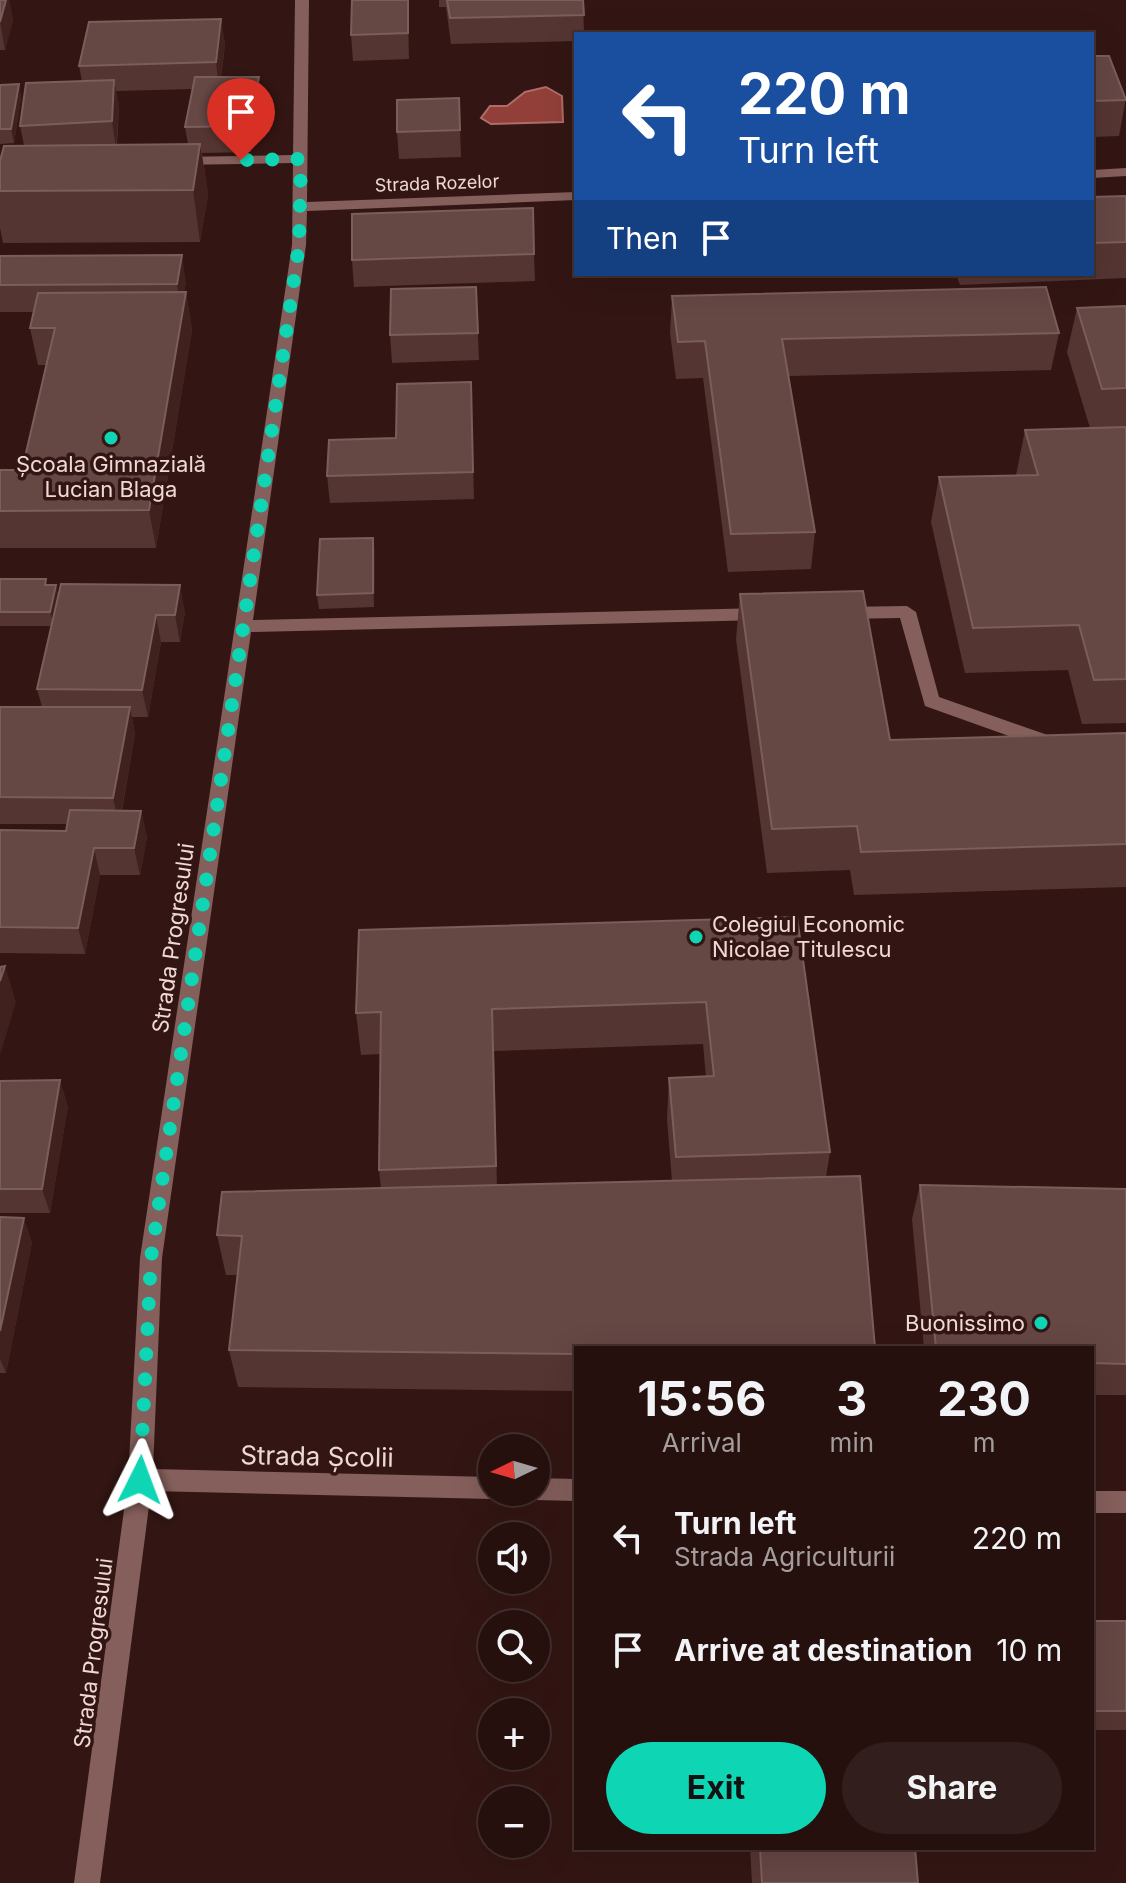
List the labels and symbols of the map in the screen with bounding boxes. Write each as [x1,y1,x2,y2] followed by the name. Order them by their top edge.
[207,78,275,160] pin
[374,170,500,196] street label: Strada Rozelor
[102,429,120,447] marker: Școala Gimnazială Lucian Blaga
[16,451,206,502] place label: Școala Gimnazială Lucian Blaga
[147,841,199,1035] street label: Strada Progresului
[712,911,905,962] place label: Colegiul Economic Nicolae Titulescu
[687,928,705,946] marker: Colegiul Economic Nicolae Titulescu
[905,1310,1025,1336] place label: Buonissimo
[1032,1314,1050,1332] marker: Buonissimo
[478,1434,550,1506] north arrow
[98,1438,182,1522] position arrow
[240,1439,394,1474] street label: Strada Școlii
[68,1556,118,1750] street label: Strada Progresului

